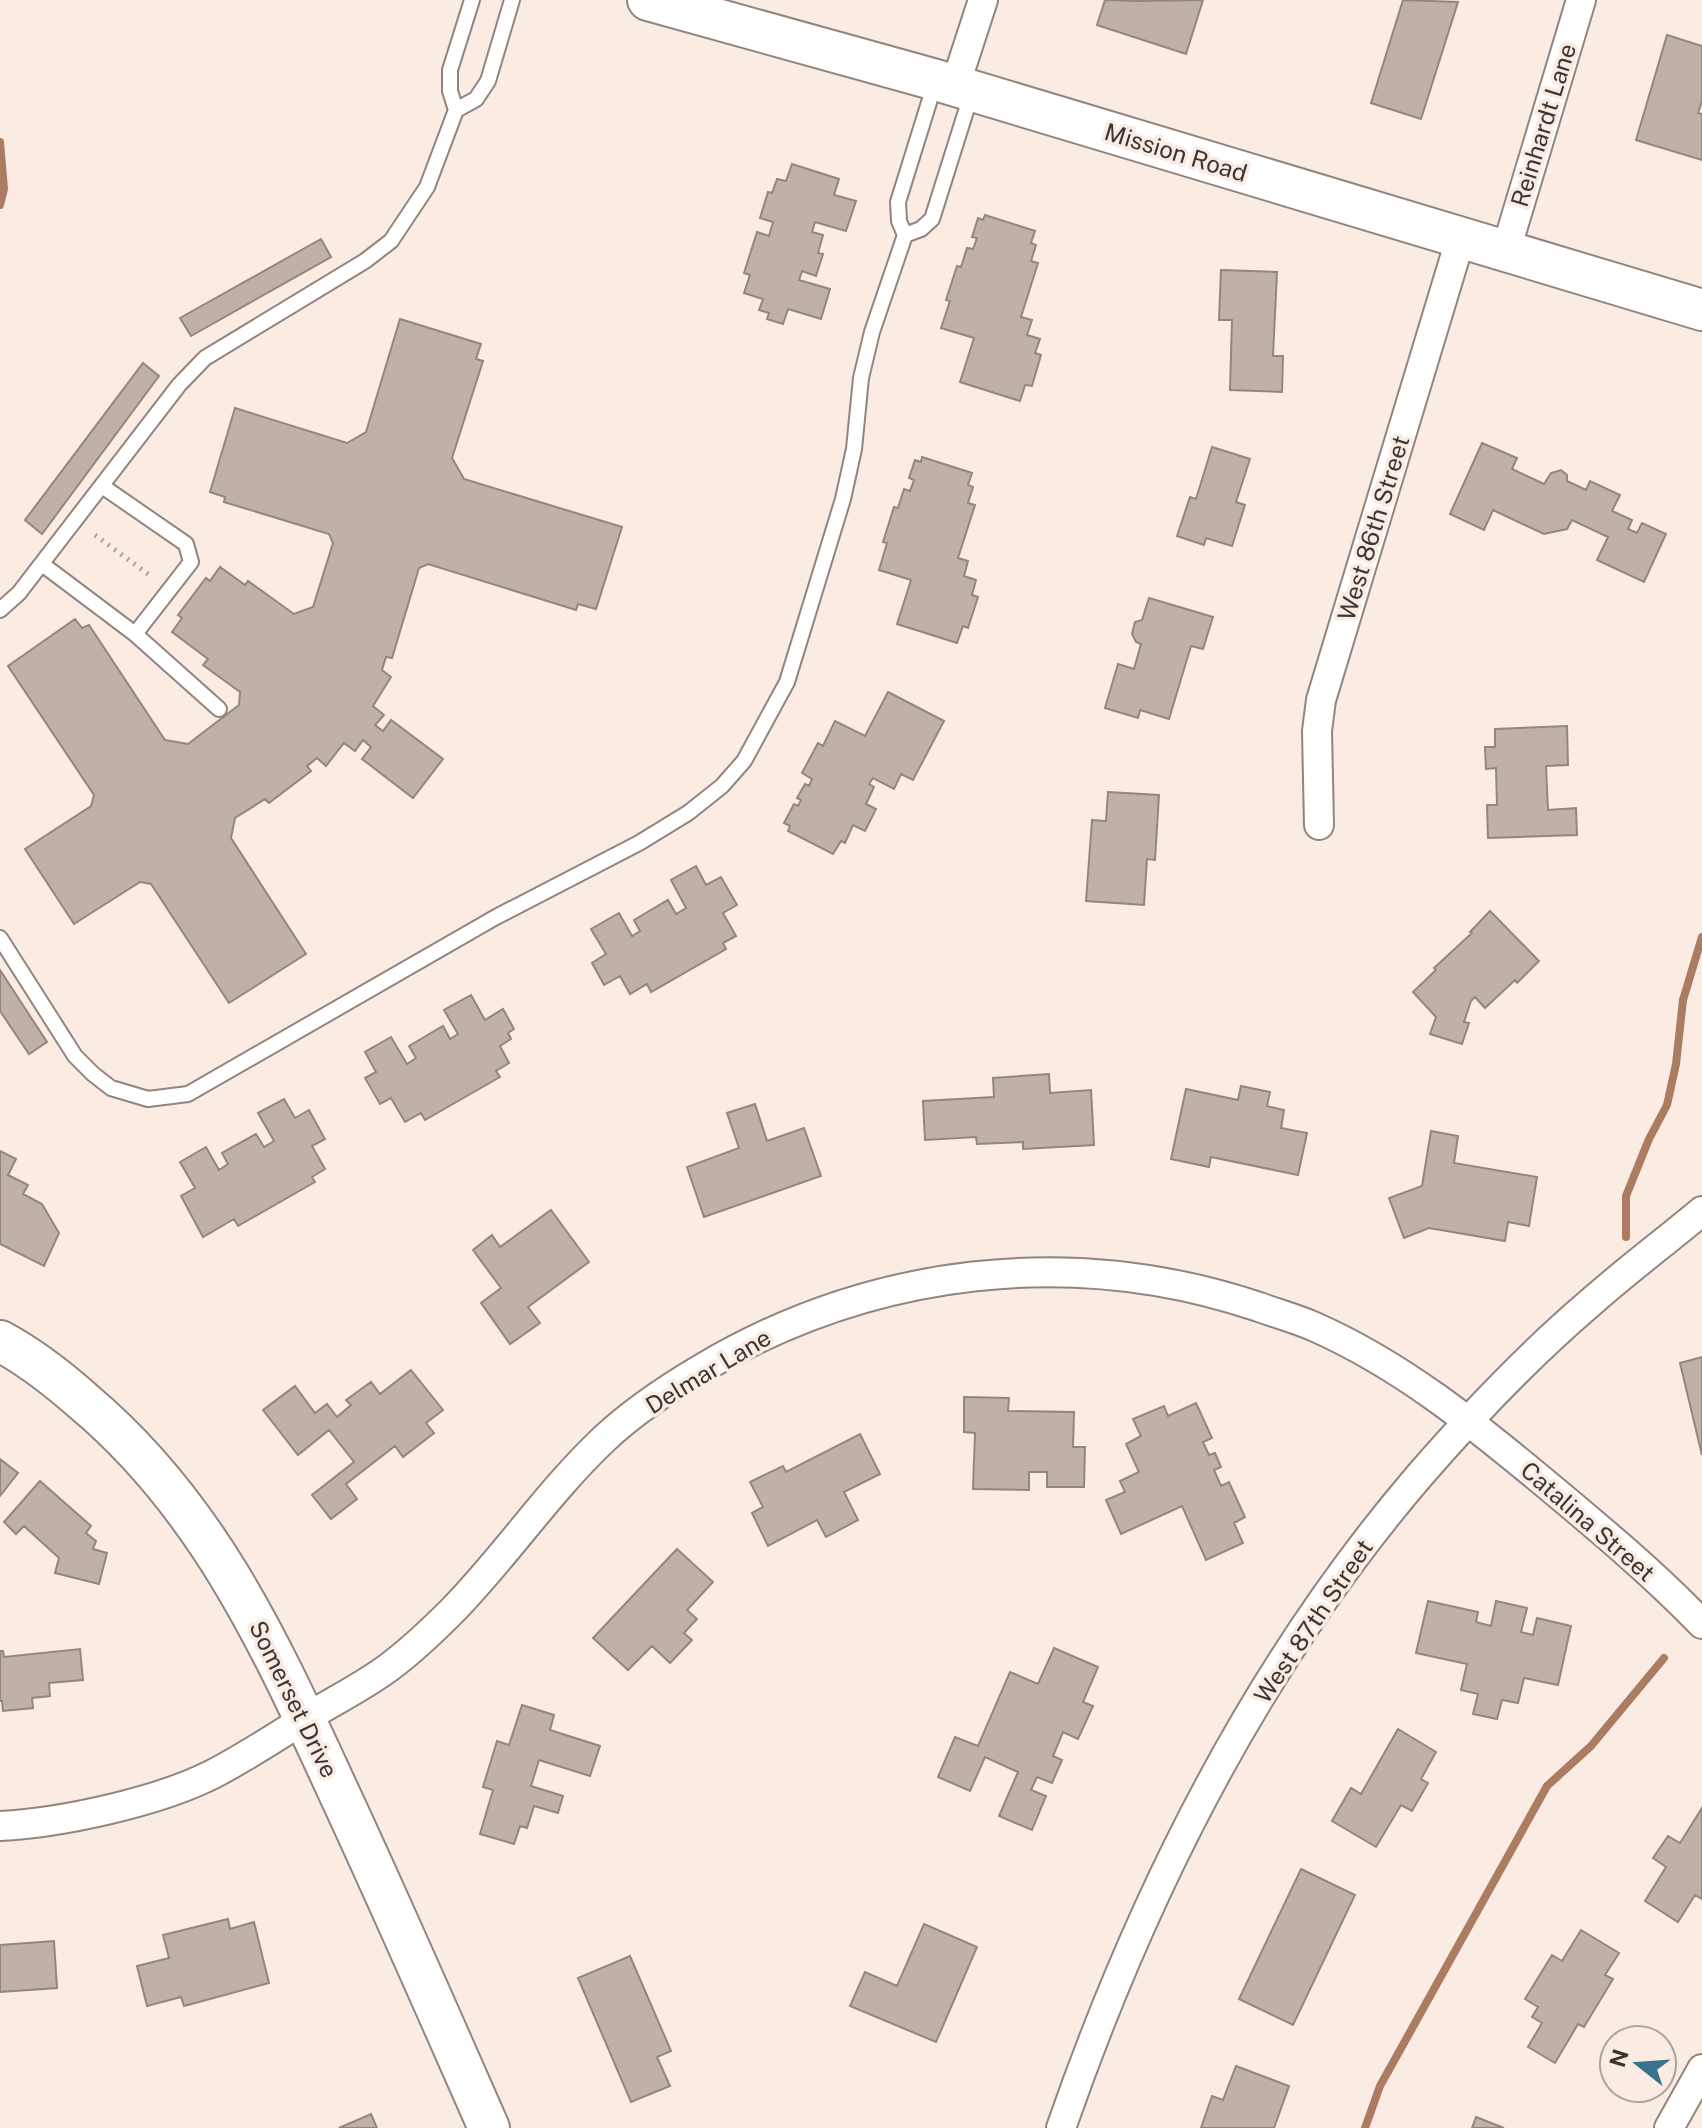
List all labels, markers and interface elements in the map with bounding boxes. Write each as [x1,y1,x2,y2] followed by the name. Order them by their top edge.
[1505,40,1581,210] street label: Reinhardt Lane
[1101,117,1251,187] street label: Mission Road
[1332,432,1414,624] street label: West 86th Street
[640,1323,776,1419] street label: Delmar Lane
[1515,1455,1661,1587] street label: Catalina Street
[1248,1534,1378,1708] street label: West 87th Street
[244,1616,344,1782] street label: Somerset Drive
[1598,2024,1678,2104] north arrow
[1604,2046,1634,2070] text: N

